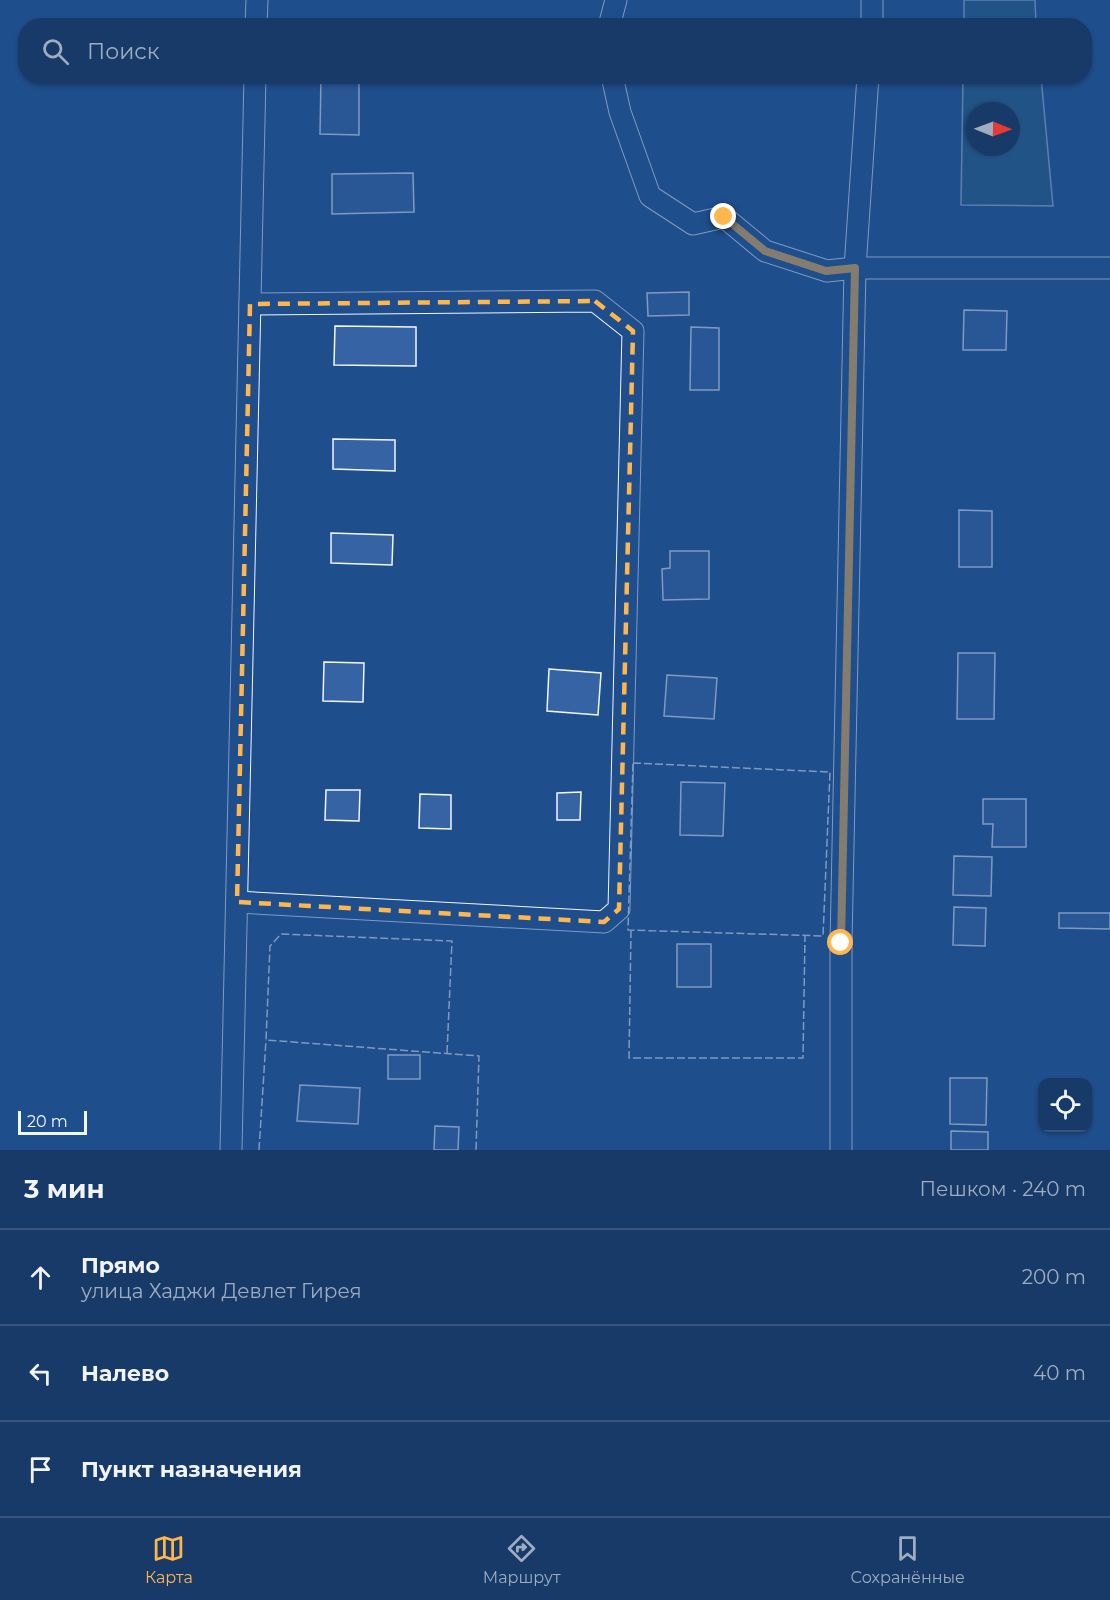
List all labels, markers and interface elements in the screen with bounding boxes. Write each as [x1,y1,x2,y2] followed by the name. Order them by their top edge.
[18,18,1092,84] search box
[39,35,72,68] icon: search
[87,38,159,65] text: Поиск
[966,102,1020,156] north arrow
[710,203,736,229] route end
[827,929,853,955] route start
[1038,1078,1092,1132] map controls
[1038,1078,1092,1132] button: locate
[18,1108,87,1136] scale bar
[27,1112,68,1131] text: 20 m
[24,1173,104,1205] text: 3 мин
[919,1177,1086,1201] text: Пешком · 240 m
[81,1252,160,1279] text: Прямо
[24,1261,57,1294] icon: ahead
[1022,1265,1086,1289] text: 200 m
[81,1279,362,1303] text: улица Хаджи Девлет Гирея
[24,1357,57,1390] icon: left
[81,1360,169,1387] text: Налево
[1033,1361,1086,1385] text: 40 m
[24,1453,57,1486] icon: arrive
[81,1456,302,1483] text: Пункт назначения
[145,1532,193,1587] tab: Карта
[483,1532,561,1587] tab: Маршрут
[851,1532,965,1587] tab: Сохранённые

